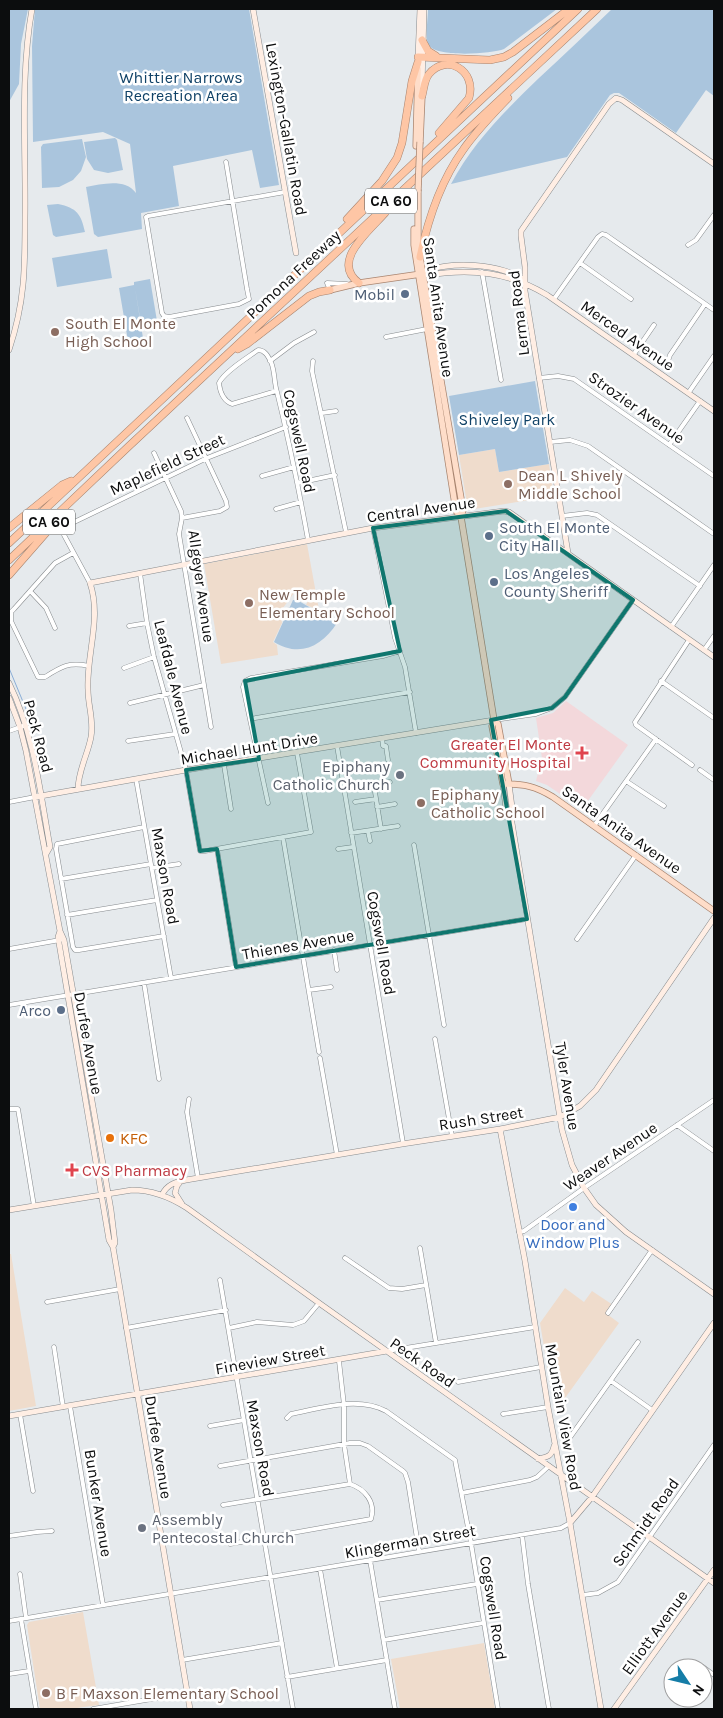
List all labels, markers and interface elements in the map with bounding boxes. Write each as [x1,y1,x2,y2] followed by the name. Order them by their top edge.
[262,41,311,217] street label: Lexington-Gallatin Road
[119,68,243,105] park label: Whittier Narrows Recreation Area
[365,188,417,214] road number: CA 60
[242,225,345,323] street label: Pomona Freeway
[419,236,458,379] street label: Santa Anita Avenue
[504,269,533,357] street label: Lerma Road
[354,285,395,304] place label: Mobil
[399,288,411,300] marker: Mobil
[577,296,678,375] street label: Merced Avenue
[65,314,176,351] place label: South El Monte High School
[49,326,61,338] marker: South El Monte High School
[585,367,688,448] street label: Strozier Avenue
[279,388,320,495] street label: Cogswell Road
[459,410,555,429] park label: Shiveley Park
[107,430,228,499] street label: Maplefield Street
[518,466,623,503] place label: Dean L Shively Middle School
[502,478,514,490] marker: Dean L Shively Middle School
[366,492,476,527] street label: Central Avenue
[23,510,75,534] road number: CA 60
[499,518,610,555] place label: South El Monte City Hall
[184,529,219,643] street label: Allgeyer Avenue
[483,530,495,542] marker: South El Monte City Hall
[504,564,609,601] place label: Los Angeles County Sheriff
[488,576,500,588] marker: Los Angeles County Sheriff
[259,585,395,622] place label: New Temple Elementary School
[243,597,255,609] marker: New Temple Elementary School
[150,618,197,736] street label: Leafdale Avenue
[20,697,57,775] street label: Peck Road
[179,728,319,769] street label: Michael Hunt Drive
[420,735,571,772] place label: Greater El Monte Community Hospital
[575,746,589,760] marker: Greater El Monte Community Hospital
[273,757,391,794] place label: Epiphany Catholic Church
[394,769,406,781] marker: Epiphany Catholic Church
[558,781,685,878] street label: Santa Anita Avenue
[431,785,545,822] place label: Epiphany Catholic School
[415,797,427,809] marker: Epiphany Catholic School
[148,826,183,926] street label: Maxson Road
[363,890,400,997] street label: Cogswell Road
[241,925,356,964] street label: Thienes Avenue
[70,990,107,1096] street label: Durfee Avenue
[19,1001,51,1020] place label: Arco
[55,1004,67,1016] marker: Arco
[551,1041,584,1132] street label: Tyler Avenue
[437,1102,525,1135] street label: Rush Street
[560,1118,661,1195] street label: Weaver Avenue
[120,1129,148,1148] place label: KFC
[104,1132,116,1144] marker: KFC
[82,1161,187,1180] place label: CVS Pharmacy
[66,1164,78,1176] marker: CVS Pharmacy
[567,1201,579,1213] marker: Door and Window Plus
[526,1215,620,1252] place label: Door and Window Plus
[387,1333,459,1392] street label: Peck Road
[214,1340,327,1379] street label: Fineview Street
[541,1342,586,1492] street label: Mountain View Road
[141,1394,176,1500] street label: Durfee Avenue
[243,1398,278,1498] street label: Maxson Road
[81,1448,116,1558] street label: Bunker Avenue
[608,1474,683,1570] street label: Schmidt Road
[152,1510,294,1547] place label: Assembly Pentecostal Church
[343,1521,477,1562] street label: Klingerman Street
[136,1522,148,1534] marker: Assembly Pentecostal Church
[476,1555,511,1662] street label: Cogswell Road
[617,1586,691,1678] street label: Elliott Avenue
[663,1658,713,1708] north arrow
[688,1681,708,1699] text: N
[56,1684,279,1703] place label: B F Maxson Elementary School
[40,1687,52,1699] marker: B F Maxson Elementary School

